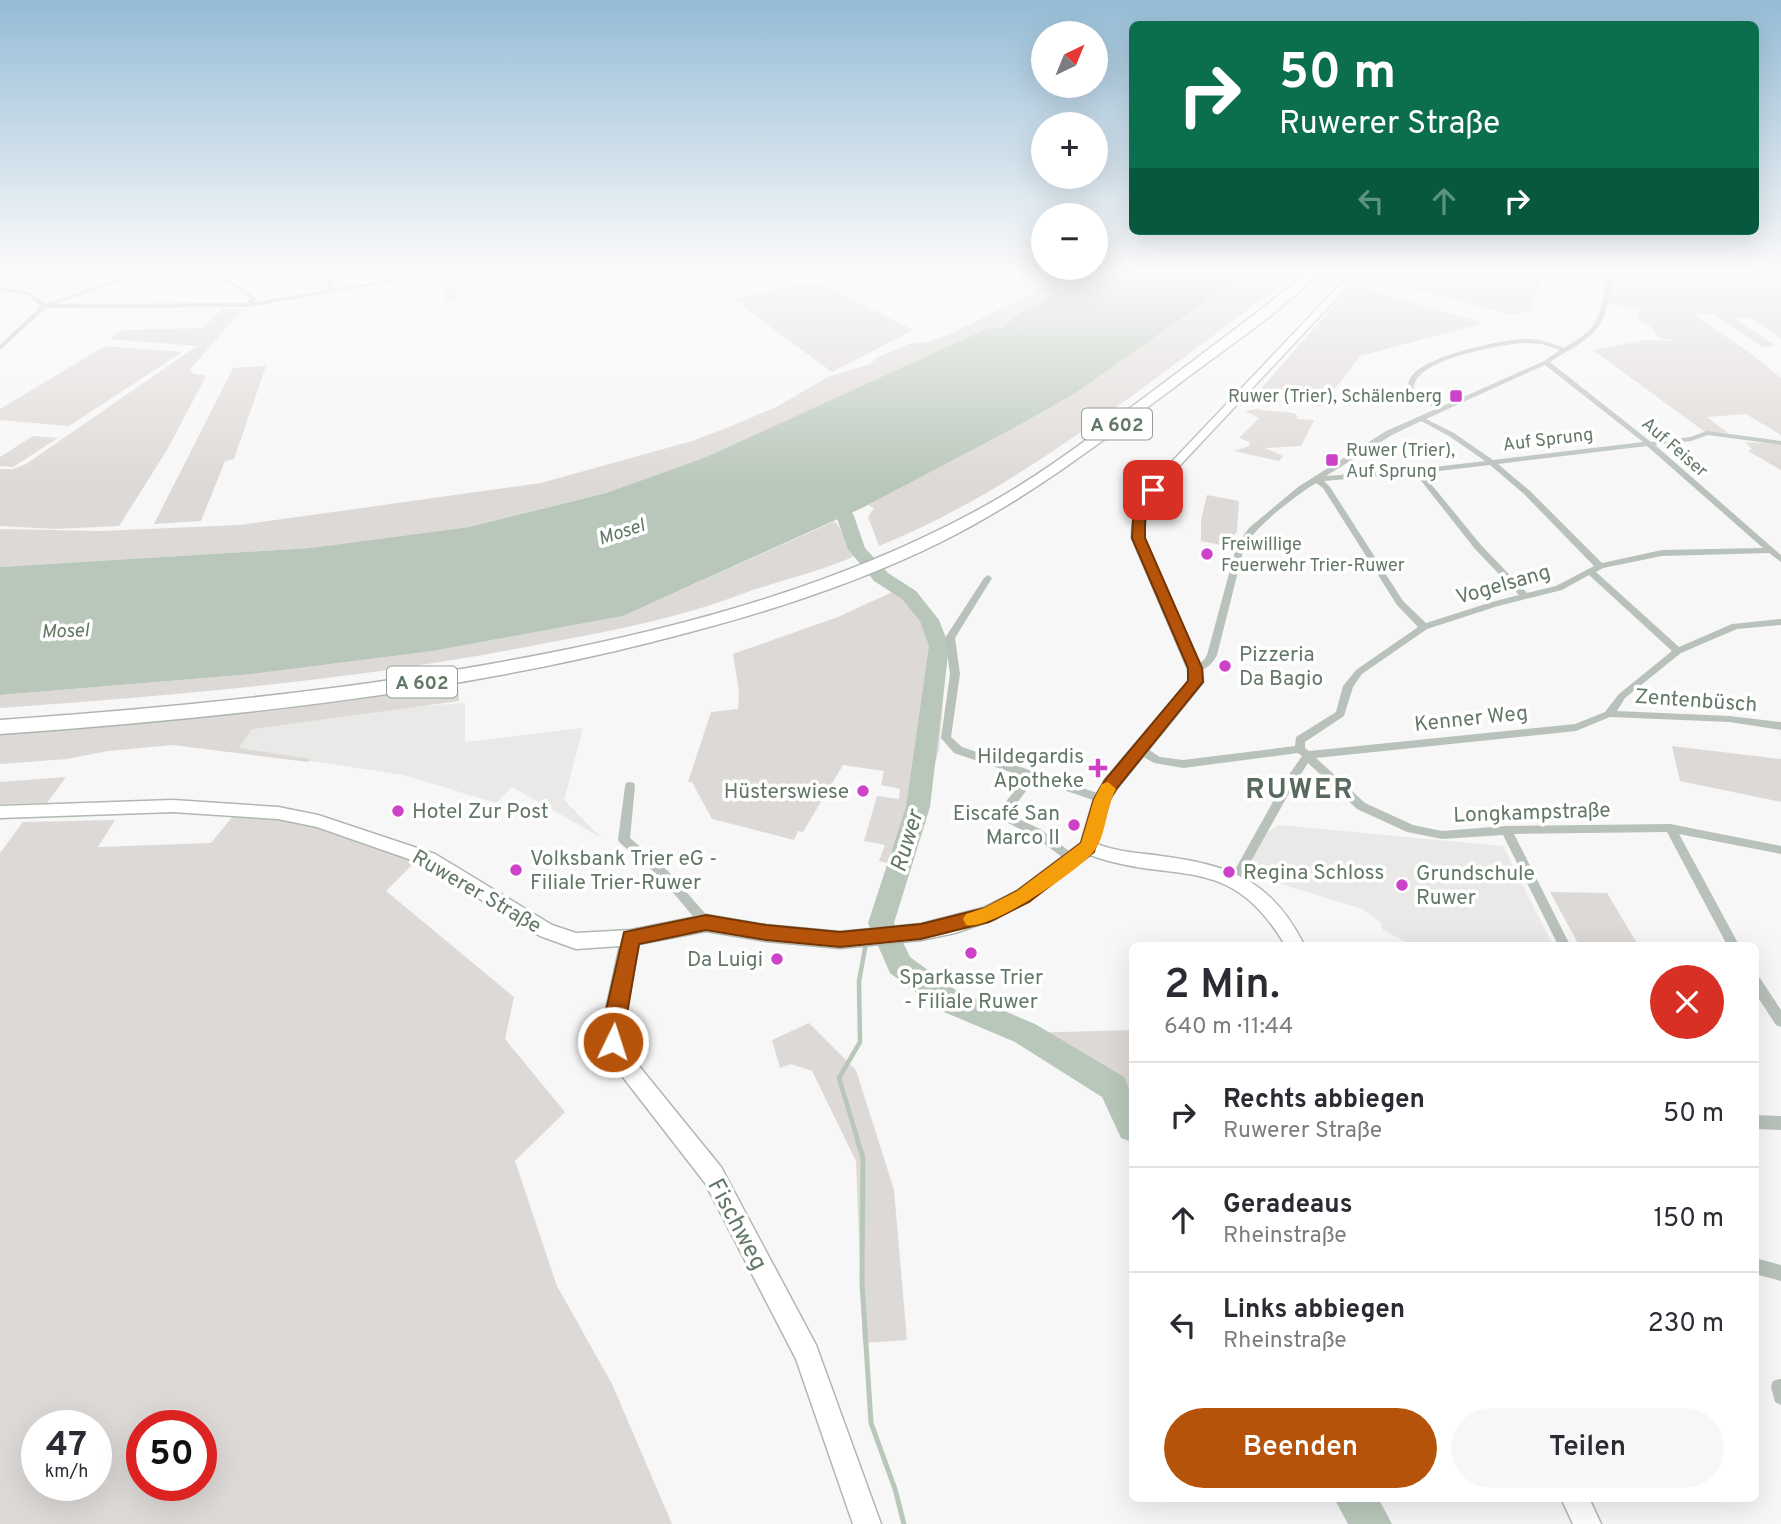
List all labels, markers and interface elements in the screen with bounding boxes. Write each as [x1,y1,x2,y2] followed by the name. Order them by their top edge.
[1031,21,1108,98] north arrow
[1031,21,1108,280] map controls
[1279,44,1396,106] text: 50 m
[1164,49,1255,140] icon: right
[1279,105,1500,145] text: Ruwerer Straße
[1031,112,1108,189] button: +
[1352,182,1390,220] icon: left
[1425,182,1463,220] icon: ahead
[1498,182,1536,220] icon: right
[1031,203,1108,280] button: −
[1228,386,1442,409] place label: Ruwer (Trier), Schälenberg
[1448,388,1464,404] marker: Ruwer (Trier), Schälenberg
[1082,408,1152,440] road number: A 602
[1636,413,1712,483] street label: Auf Feiser
[1502,424,1595,457] street label: Auf Sprung
[1346,440,1455,484] place label: Ruwer (Trier), Auf Sprung
[1324,452,1340,468] marker: Ruwer (Trier), Auf Sprung
[1123,460,1183,520] pin
[1134,471,1172,509] icon: arrive
[595,514,649,552] water label: Mosel
[1221,534,1405,578] place label: Freiwillige Feuerwehr Trier-Ruwer
[1199,546,1215,562] marker: Freiwillige Feuerwehr Trier-Ruwer
[1453,559,1554,612] street label: Vogelsang
[41,619,90,645] water label: Mosel
[1239,642,1323,693] place label: Pizzeria Da Bagio
[1217,658,1233,674] marker: Pizzeria Da Bagio
[387,666,457,698] road number: A 602
[1634,684,1758,719] street label: Zentenbüsch
[1413,700,1529,739] street label: Kenner Weg
[977,744,1084,795] place label: Hildegardis Apotheke
[1090,760,1106,776] marker: Hildegardis Apotheke
[1245,773,1355,809] district label: RUWER
[724,779,849,806] place label: Hüsterswiese
[855,783,871,799] marker: Hüsterswiese
[1453,797,1611,830] street label: Longkampstraße
[412,799,549,826] place label: Hotel Zur Post
[953,801,1060,852] place label: Eiscafé San Marco II
[390,803,406,819] marker: Hotel Zur Post
[885,805,932,876] water label: Ruwer
[1066,817,1082,833] marker: Eiscafé San Marco II
[407,844,546,940] street label: Ruwerer Straße
[530,846,717,897] place label: Volksbank Trier eG - Filiale Trier-Ruwer
[1243,860,1384,887] place label: Regina Schloss
[1416,861,1535,912] place label: Grundschule Ruwer
[508,862,524,878] marker: Volksbank Trier eG - Filiale Trier-Ruwer
[1221,864,1237,880] marker: Regina Schloss
[1394,877,1410,893] marker: Grundschule Ruwer
[963,945,979,961] marker: Sparkasse Trier - Filiale Ruwer
[687,947,763,974] place label: Da Luigi
[769,951,785,967] marker: Da Luigi
[1164,960,1280,1013] text: 2 Min.
[899,965,1043,1016] place label: Sparkasse Trier - Filiale Ruwer
[1650,965,1724,1039] button: close
[576,1005,650,1079] position arrow
[1164,1013,1293,1042] text: 640 m · 11:44
[1223,1084,1425,1117] text: Rechts abbiegen
[1164,1096,1202,1134] icon: right
[1663,1098,1724,1131] text: 50 m
[1223,1117,1382,1146] text: Ruwerer Straße
[700,1174,773,1276] street label: Fischweg
[1223,1189,1352,1222] text: Geradeaus
[1164,1201,1202,1239] icon: ahead
[1653,1203,1724,1236] text: 150 m
[1223,1222,1347,1251] text: Rheinstraße
[1223,1294,1405,1327] text: Links abbiegen
[1164,1306,1202,1344] icon: left
[1648,1308,1724,1341] text: 230 m
[1223,1327,1347,1356] text: Rheinstraße
[1164,1408,1437,1488] button: Beenden
[1451,1408,1724,1488] button: Teilen
[126,1410,217,1501] speed limit sign: 50
[46,1424,87,1468] text: 47
[45,1461,88,1484] text: km/h

